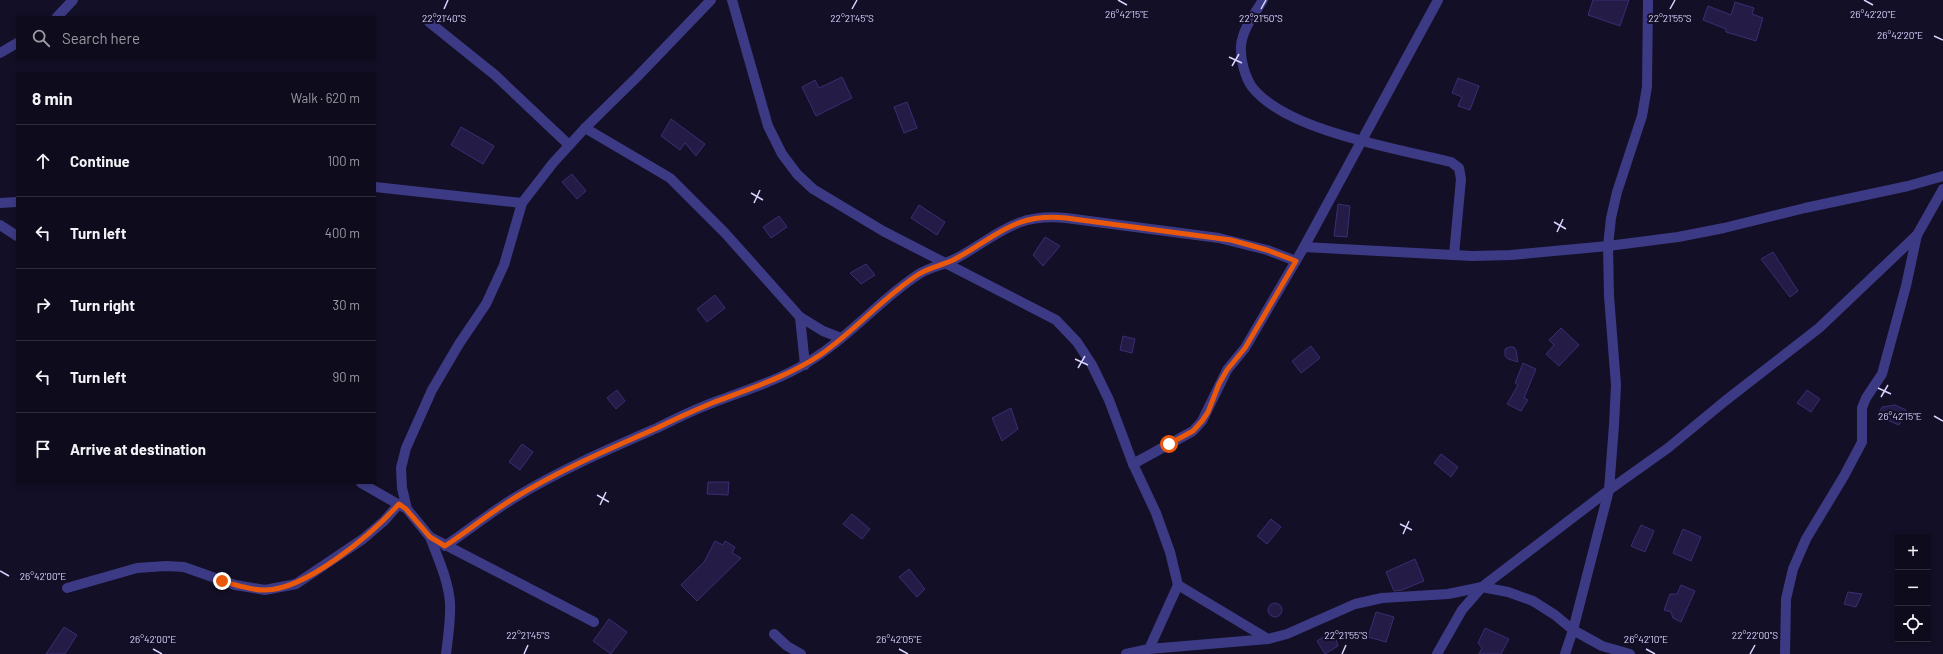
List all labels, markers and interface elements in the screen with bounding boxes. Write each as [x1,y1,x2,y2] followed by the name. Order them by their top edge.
[1105,8,1149,20] text: 26°42'15"E
[1850,8,1896,20] text: 26°42'20"E
[422,12,466,24] text: 22°21'40"S
[830,12,874,24] text: 22°21'45"S
[1239,12,1283,24] text: 22°21'50"S
[1648,12,1692,24] text: 22°21'55"S
[16,16,376,60] search box
[30,27,52,49] icon: search
[62,29,140,47] text: Search here
[1877,29,1923,41] text: 26°42'20"E
[32,88,72,108] text: 8 min
[291,90,360,106] text: Walk · 620 m
[32,150,54,172] icon: ahead
[70,152,130,170] text: Continue
[327,153,360,169] text: 100 m
[32,222,54,244] icon: left
[70,224,126,242] text: Turn left
[325,225,360,241] text: 400 m
[32,294,54,316] icon: right
[70,296,135,314] text: Turn right
[333,297,360,313] text: 30 m
[32,366,54,388] icon: left
[70,368,126,386] text: Turn left
[333,369,360,385] text: 90 m
[1878,410,1922,422] text: 26°42'15"E
[1160,435,1178,453] route start
[32,438,54,460] icon: arrive
[70,440,206,458] text: Arrive at destination
[1895,534,1931,642] map controls
[1895,534,1931,570] button: +
[20,570,66,582] text: 26°42'00"E
[1895,570,1931,606] button: −
[213,572,231,590] route end
[1895,606,1931,642] button: locate
[506,629,550,641] text: 22°21'45"S
[1324,629,1368,641] text: 22°21'55"S
[1732,629,1778,641] text: 22°22'00"S
[130,633,176,645] text: 26°42'00"E
[876,633,922,645] text: 26°42'05"E
[1624,633,1668,645] text: 26°42'10"E

